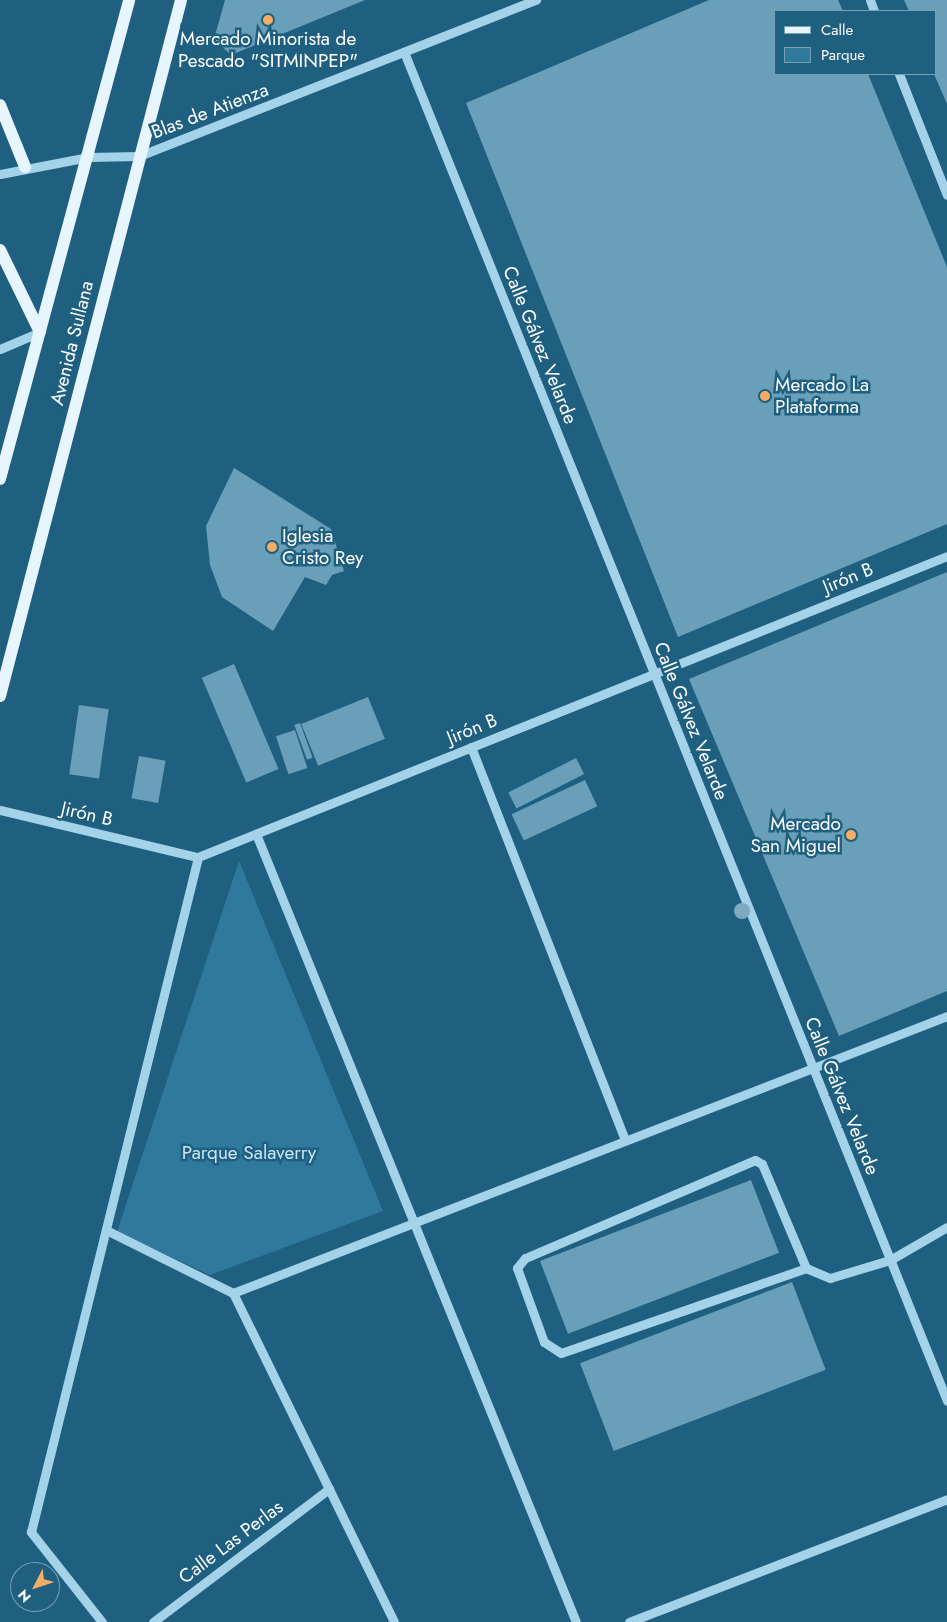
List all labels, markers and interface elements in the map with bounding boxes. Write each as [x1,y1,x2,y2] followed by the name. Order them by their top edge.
[774,10,937,75] legend
[262,14,274,26] marker: Mercado Minorista de Pescado "SITMINPEP"
[821,19,853,41] text: Calle
[178,28,358,72] place label: Mercado Minorista de Pescado "SITMINPEP"
[821,44,865,66] text: Parque
[148,78,272,144] street label: Blas de Atienza
[498,263,582,427] street label: Calle Gálvez Velarde
[46,278,98,408] street label: Avenida Sullana
[775,374,869,418] place label: Mercado La Plataforma
[759,390,771,402] marker: Mercado La Plataforma
[282,525,363,569] place label: Iglesia Cristo Rey
[266,541,278,553] marker: Iglesia Cristo Rey
[819,558,877,598] street label: Jirón B
[649,639,733,803] street label: Calle Gálvez Velarde
[443,709,501,749] street label: Jirón B
[59,797,115,831] street label: Jirón B
[750,813,841,857] place label: Mercado San Miguel
[845,829,857,841] marker: Mercado San Miguel
[800,1014,884,1178] street label: Calle Gálvez Velarde
[182,1142,316,1164] park label: Parque Salaverry
[174,1495,288,1589] street label: Calle Las Perlas
[10,1562,60,1612] north arrow
[13,1585,36,1607] text: N

